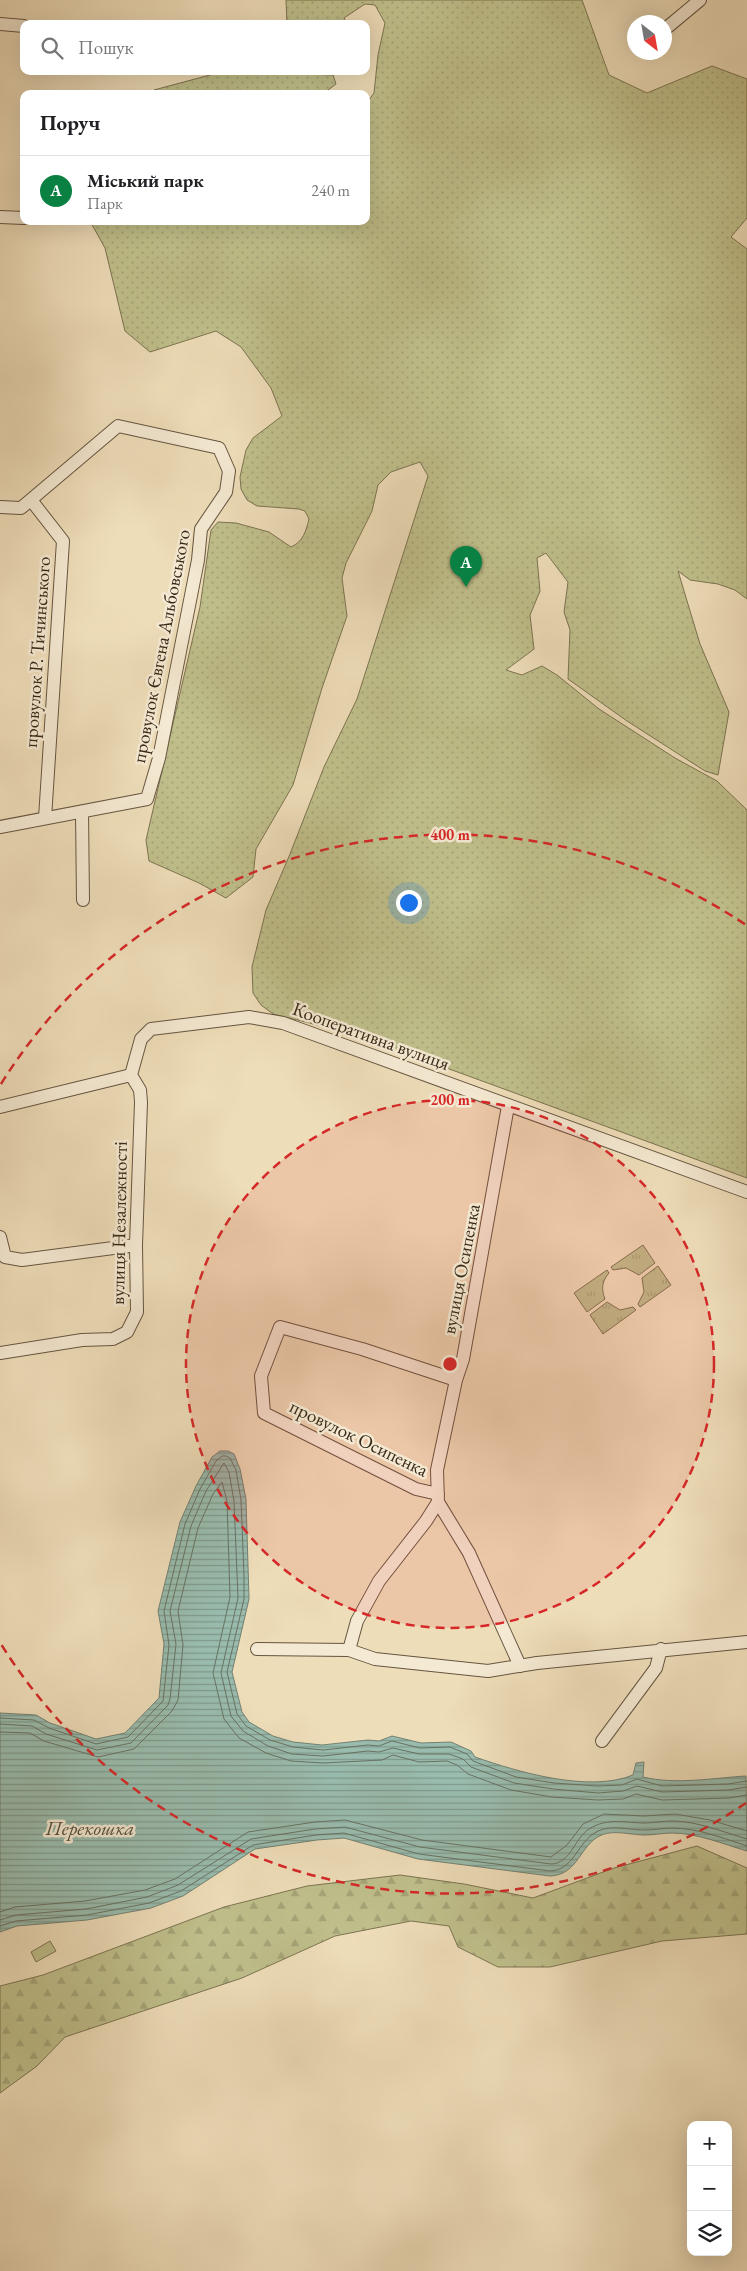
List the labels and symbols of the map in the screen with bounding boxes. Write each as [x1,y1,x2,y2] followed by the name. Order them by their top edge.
[627,15,672,60] north arrow
[126,527,196,765] street label: провулок Євгена Альбовського
[450,546,482,587] pin: A
[18,556,56,748] street label: провулок Р. Тичинського
[430,825,470,844] text: 400 m
[396,890,422,916] your location
[289,996,453,1076] street label: Кооперативна вулиця
[430,1090,470,1109] text: 200 m
[105,1141,133,1305] street label: вулиця Незалежності
[436,1201,486,1336] street label: вулиця Осипенка
[441,1355,459,1373] centre of rings
[286,1394,433,1483] street label: провулок Осипенка
[45,1815,134,1841] water label: Перекошка

